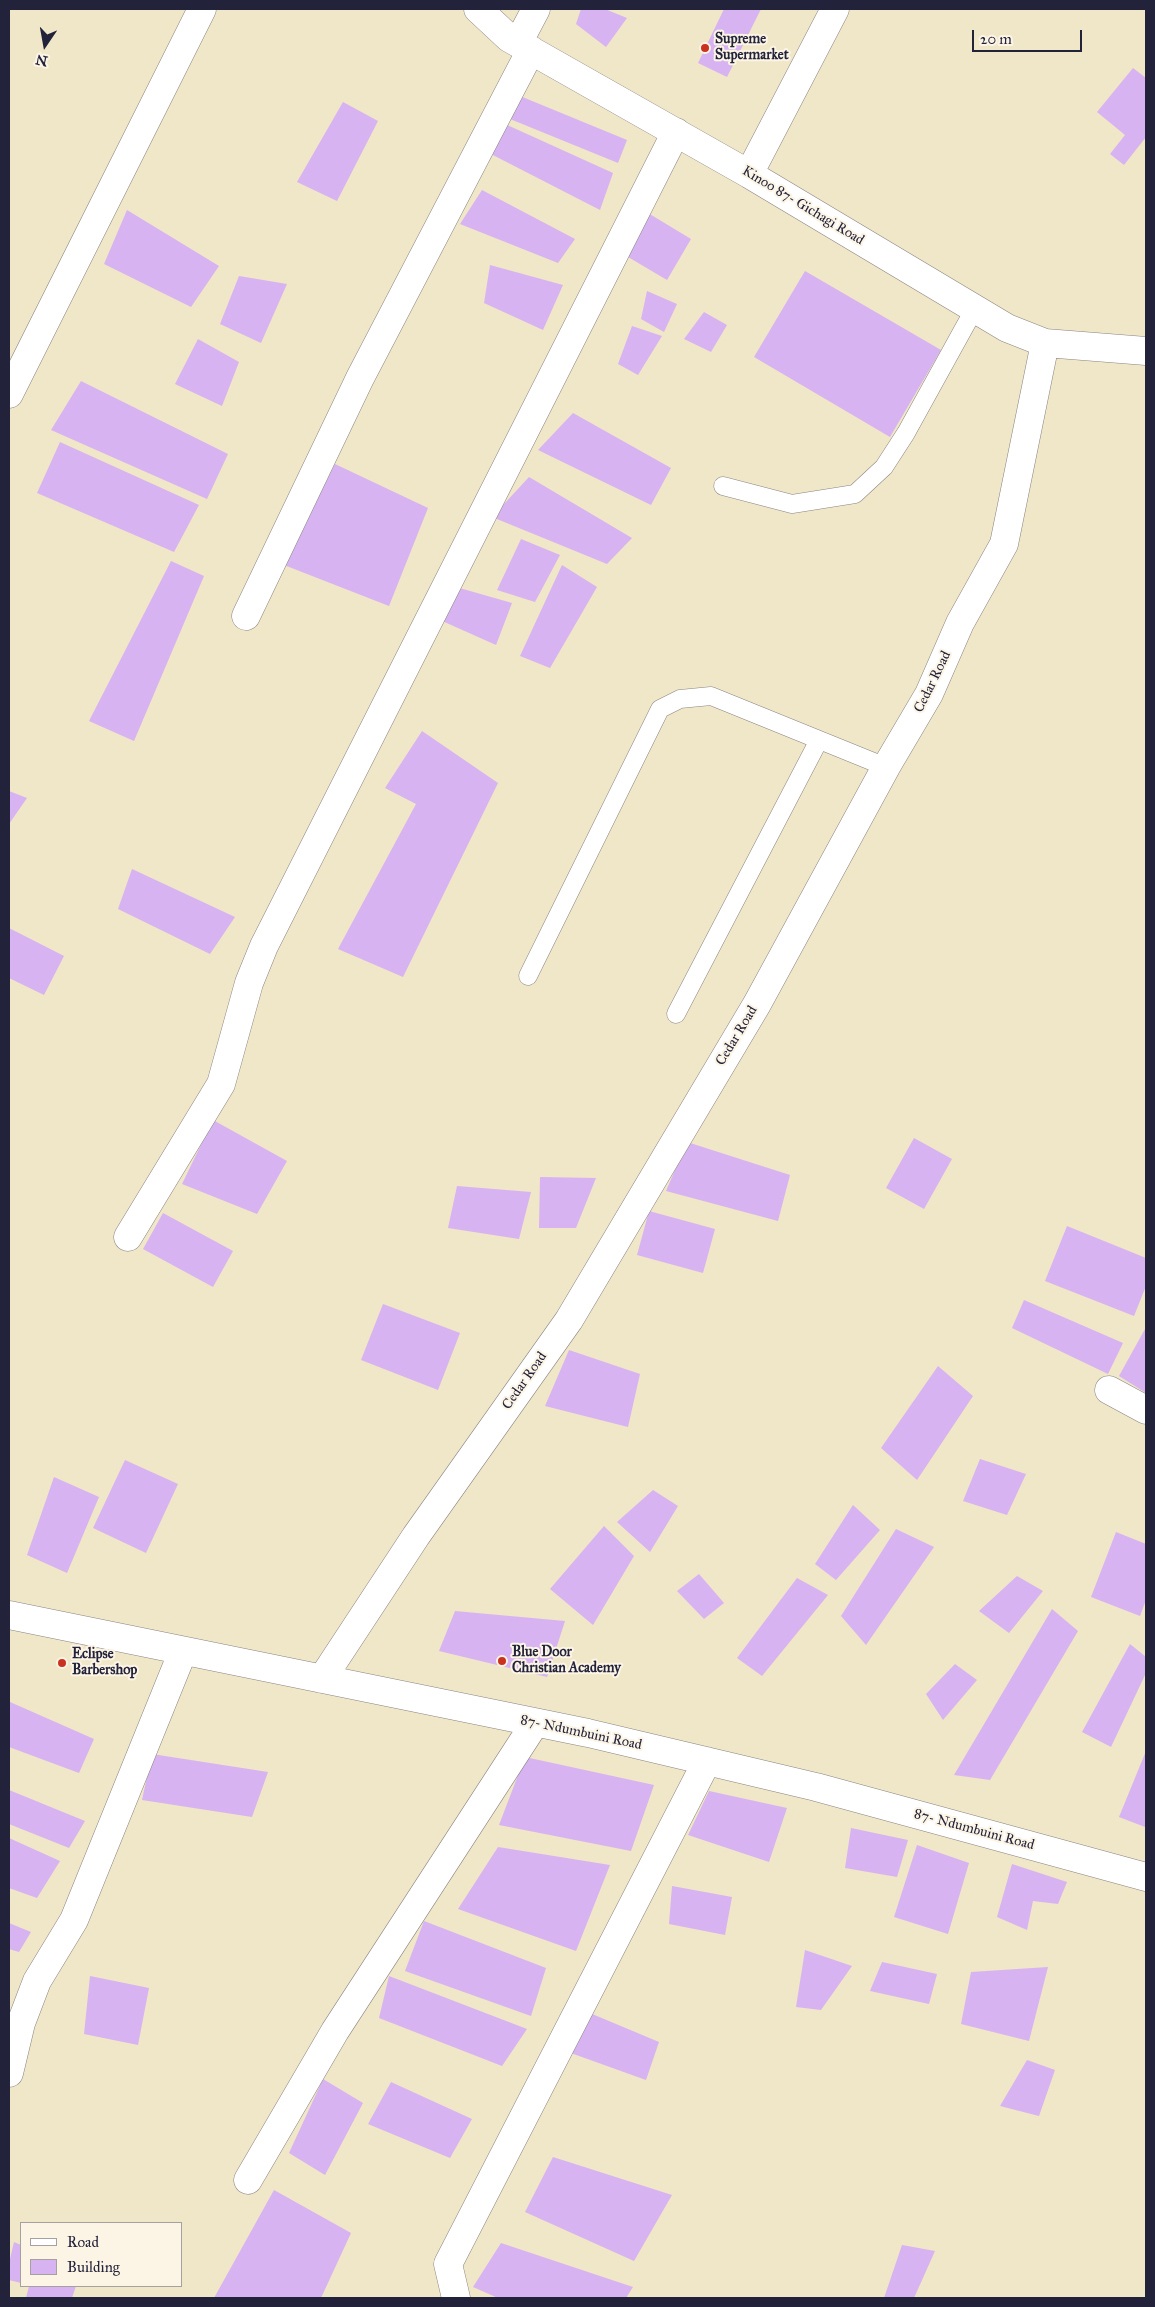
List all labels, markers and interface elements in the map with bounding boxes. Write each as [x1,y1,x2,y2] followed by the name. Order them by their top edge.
[20,20,70,70] north arrow
[975,20,1085,52] scale bar
[980,30,1012,48] text: 20 m
[715,32,789,64] place label: Supreme Supermarket
[699,42,711,54] marker: Supreme Supermarket
[34,51,49,70] text: N
[739,163,867,249] street label: Kinoo 87- Gichagi Road
[911,648,955,716] street label: Cedar Road
[713,1003,761,1069] street label: Cedar Road
[499,1349,551,1413] street label: Cedar Road
[512,1645,621,1678] place label: Blue Door Christian Academy
[72,1647,137,1680] place label: Eclipse Barbershop
[496,1655,508,1667] marker: Blue Door Christian Academy
[56,1657,68,1669] marker: Eclipse Barbershop
[519,1712,643,1754] street label: 87- Ndumbuini Road
[912,1806,1036,1854] street label: 87- Ndumbuini Road
[20,2222,182,2287] legend
[67,2233,99,2251] text: Road
[67,2258,120,2276] text: Building

